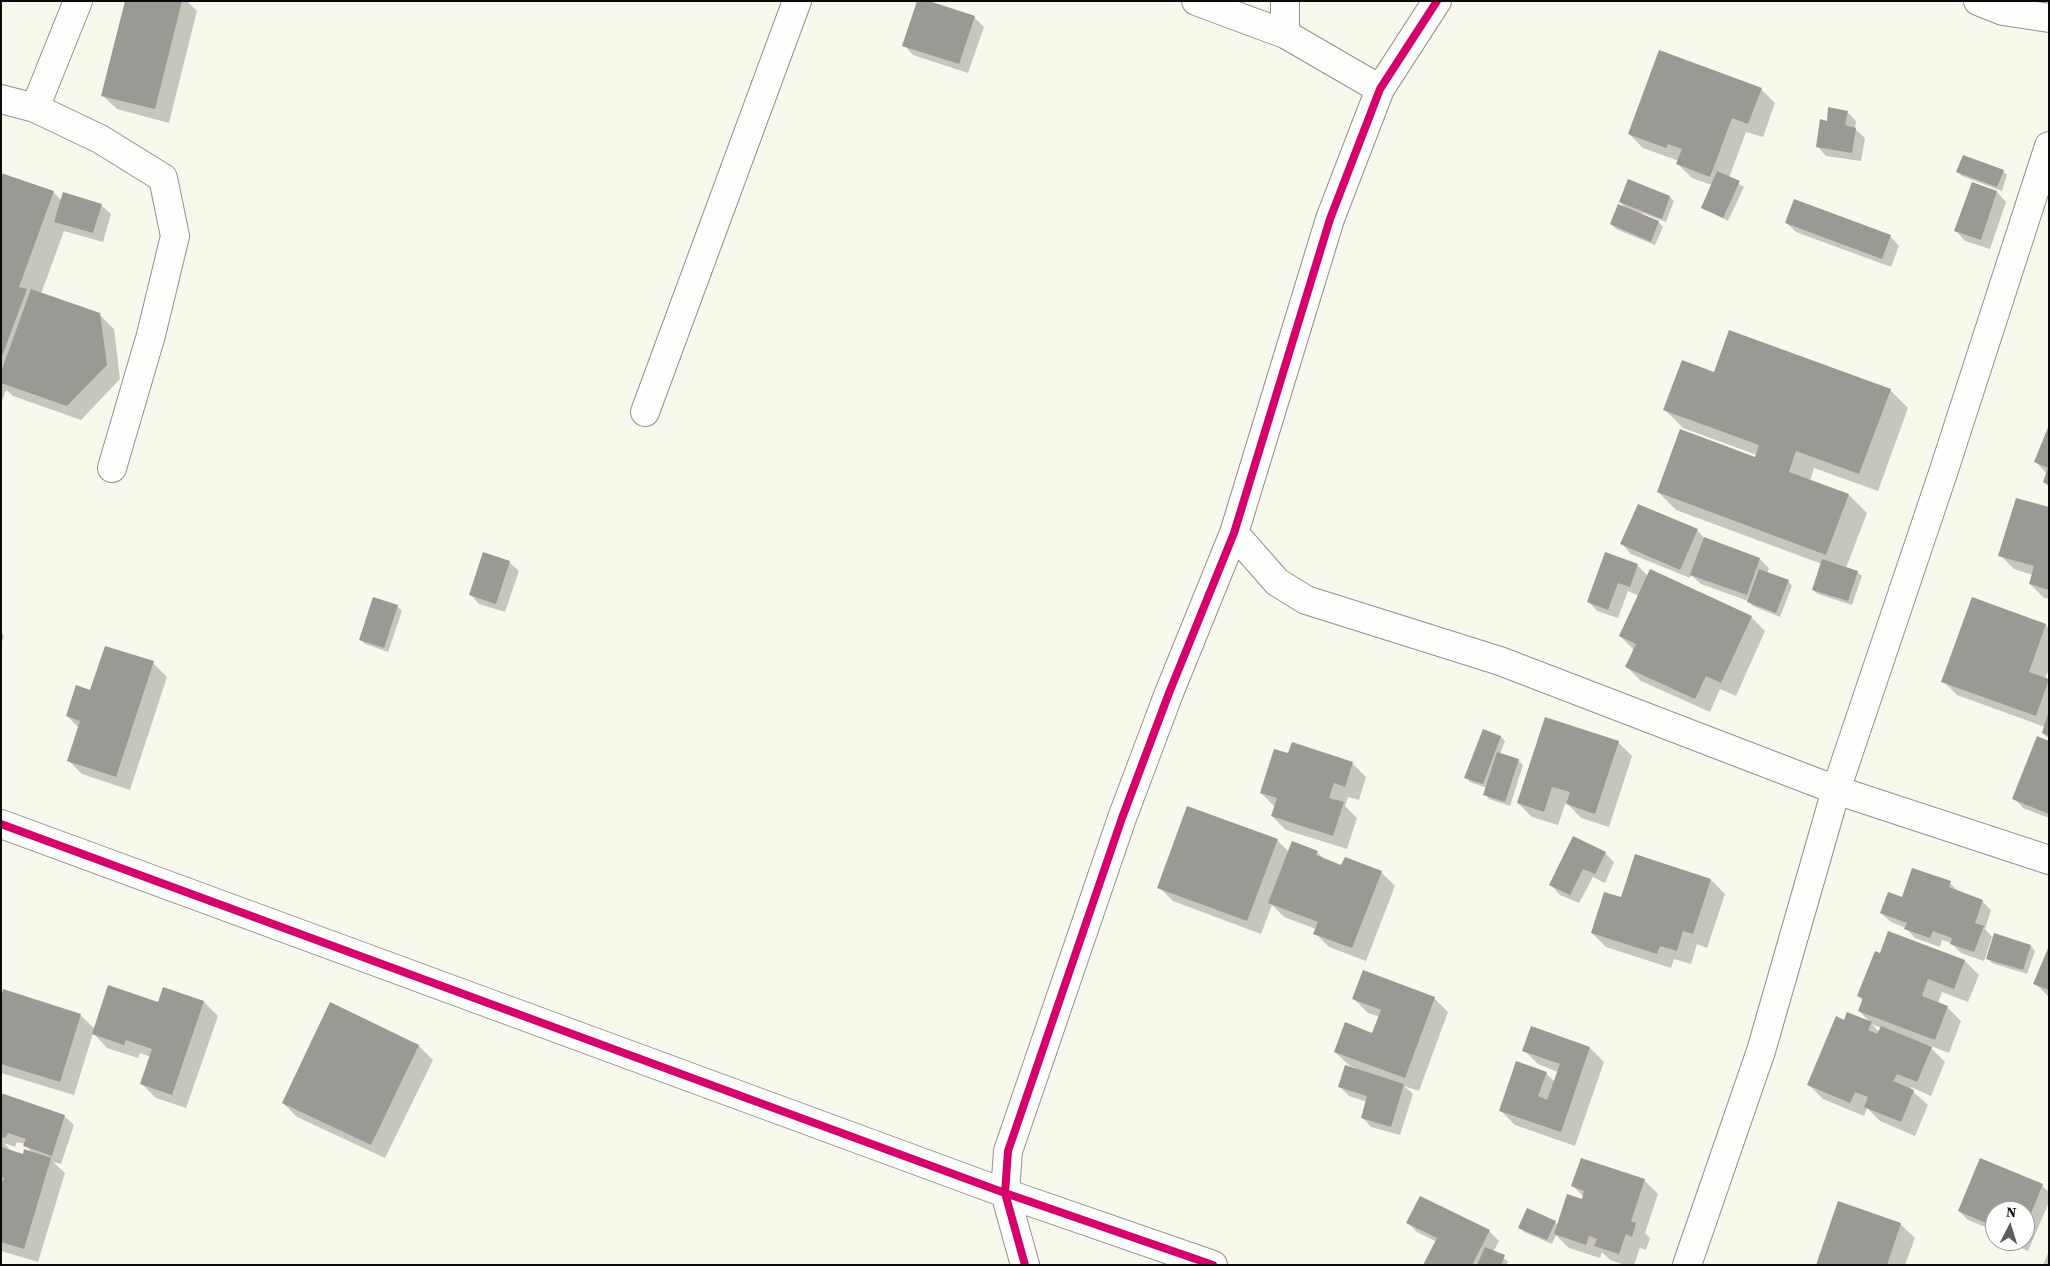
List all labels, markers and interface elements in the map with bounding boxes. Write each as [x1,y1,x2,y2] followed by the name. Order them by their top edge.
[1985,1201,2035,1251] north arrow
[2005,1202,2017,1222] text: N

